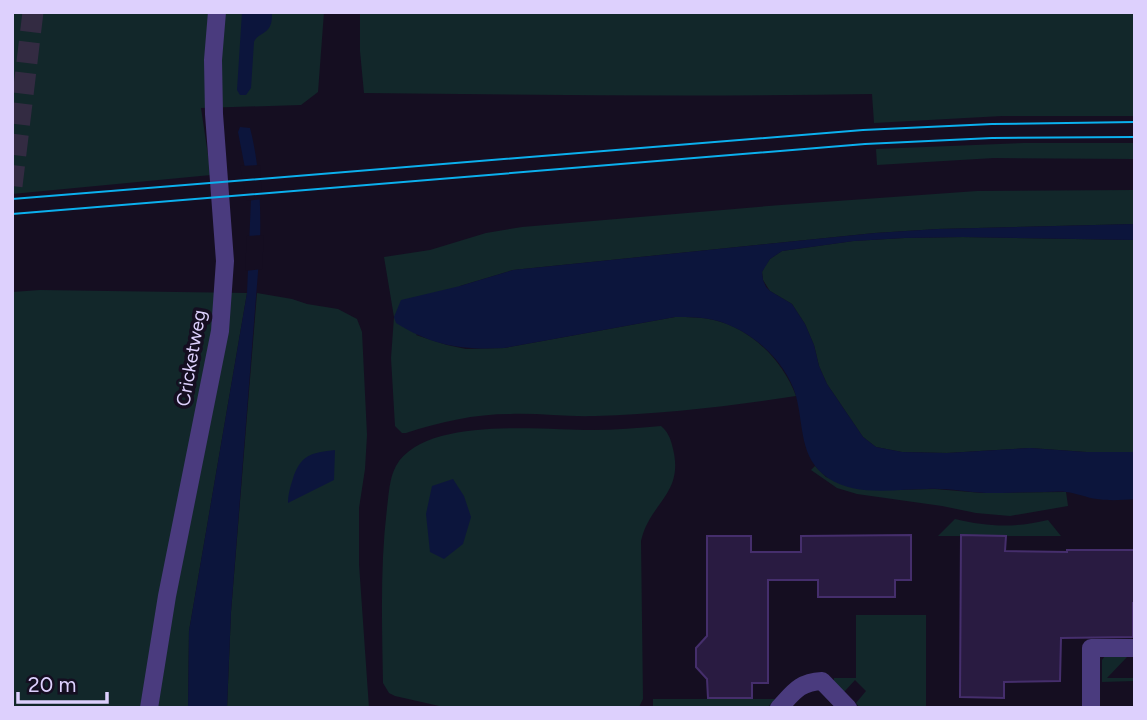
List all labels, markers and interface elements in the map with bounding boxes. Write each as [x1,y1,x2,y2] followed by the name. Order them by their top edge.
[171,308,211,408] street label: Cricketweg
[18,660,107,704] scale bar
[28,672,76,697] text: 20 m

